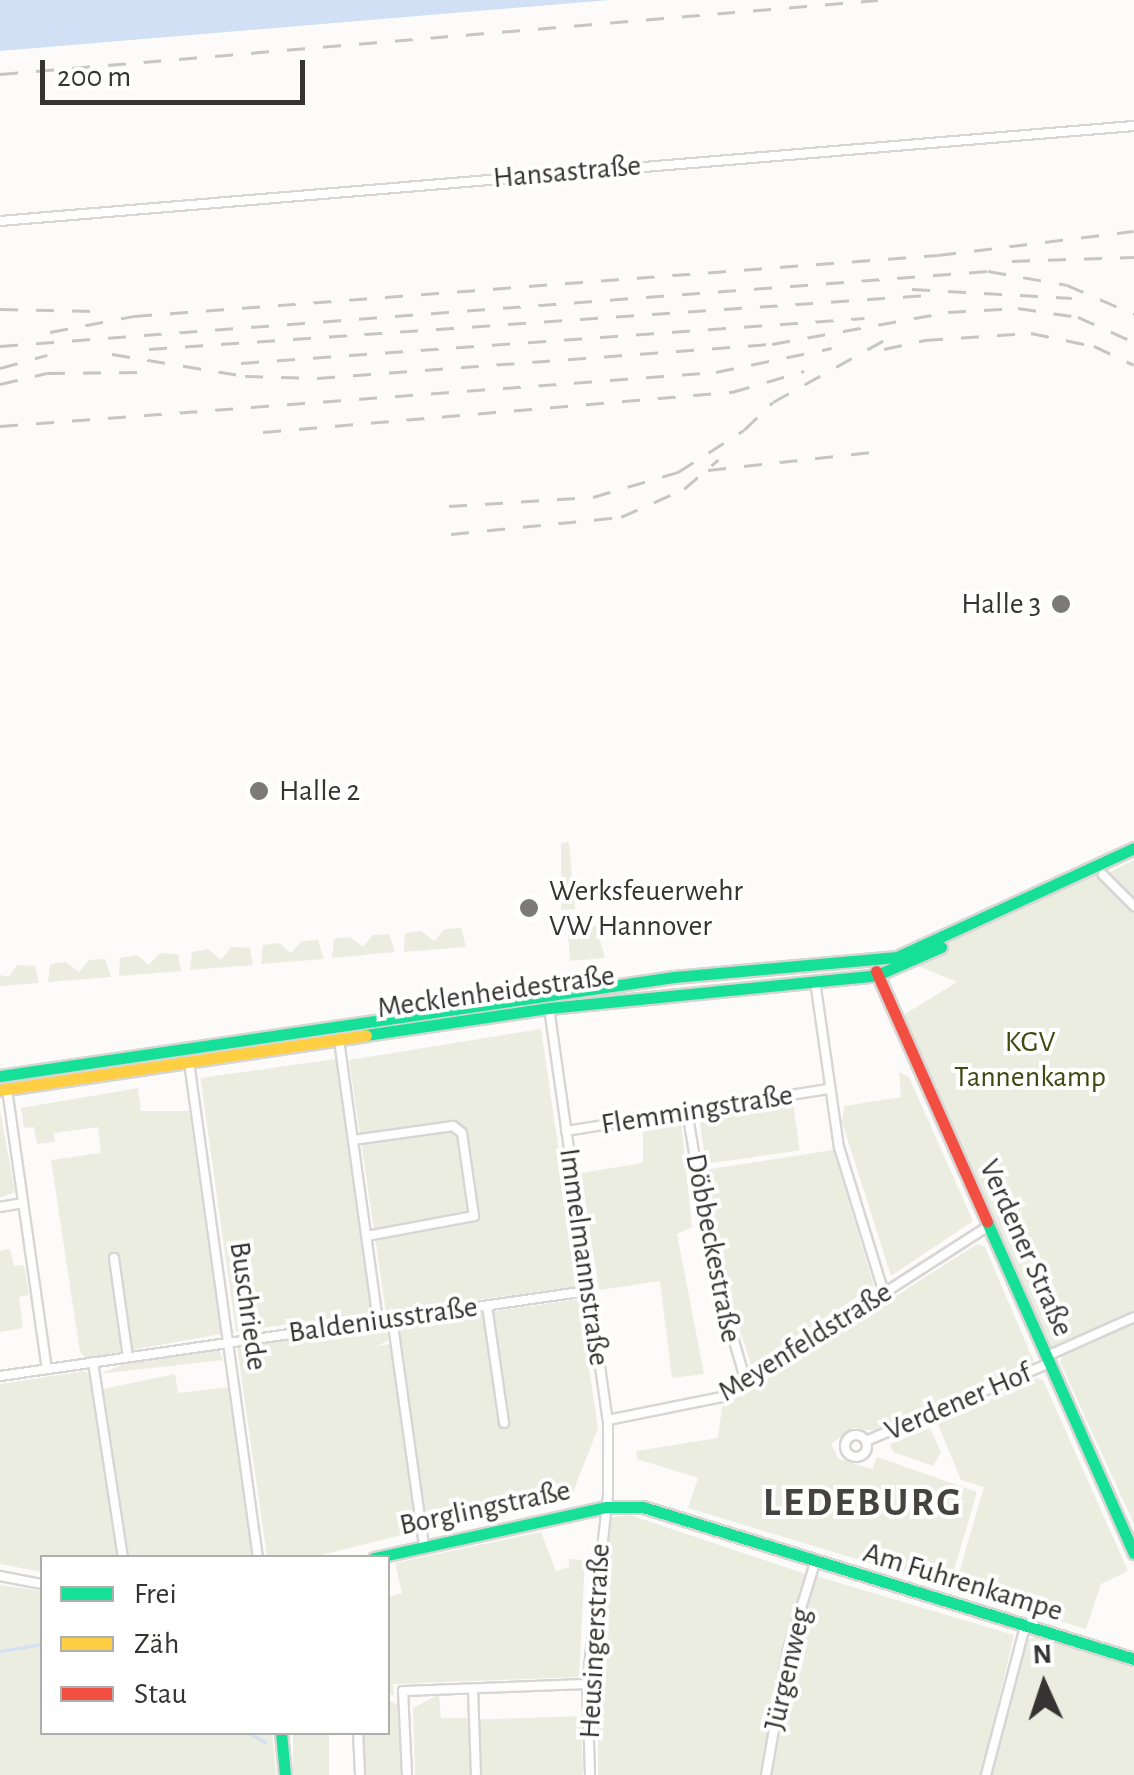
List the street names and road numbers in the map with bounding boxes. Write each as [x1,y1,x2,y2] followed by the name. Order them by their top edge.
[492,148,642,196] street label: Hansastraße
[375,958,617,1026] street label: Mecklenheidestraße
[599,1077,795,1143] street label: Flemmingstraße
[551,1146,617,1368] street label: Immelmannstraße
[677,1150,749,1346] street label: Döbbeckestraße
[971,1154,1081,1342] street label: Verdener Straße
[221,1239,275,1373] street label: Buschriede
[712,1274,898,1410] street label: Meyenfeldstraße
[286,1289,480,1351] street label: Baldeniusstraße
[879,1355,1037,1449] street label: Verdener Hof
[396,1472,574,1544] street label: Borglingstraße
[859,1535,1067,1629] street label: Am Fuhrenkampe
[572,1542,618,1740] street label: Heusingerstraße
[756,1604,820,1734] street label: Jürgenweg

